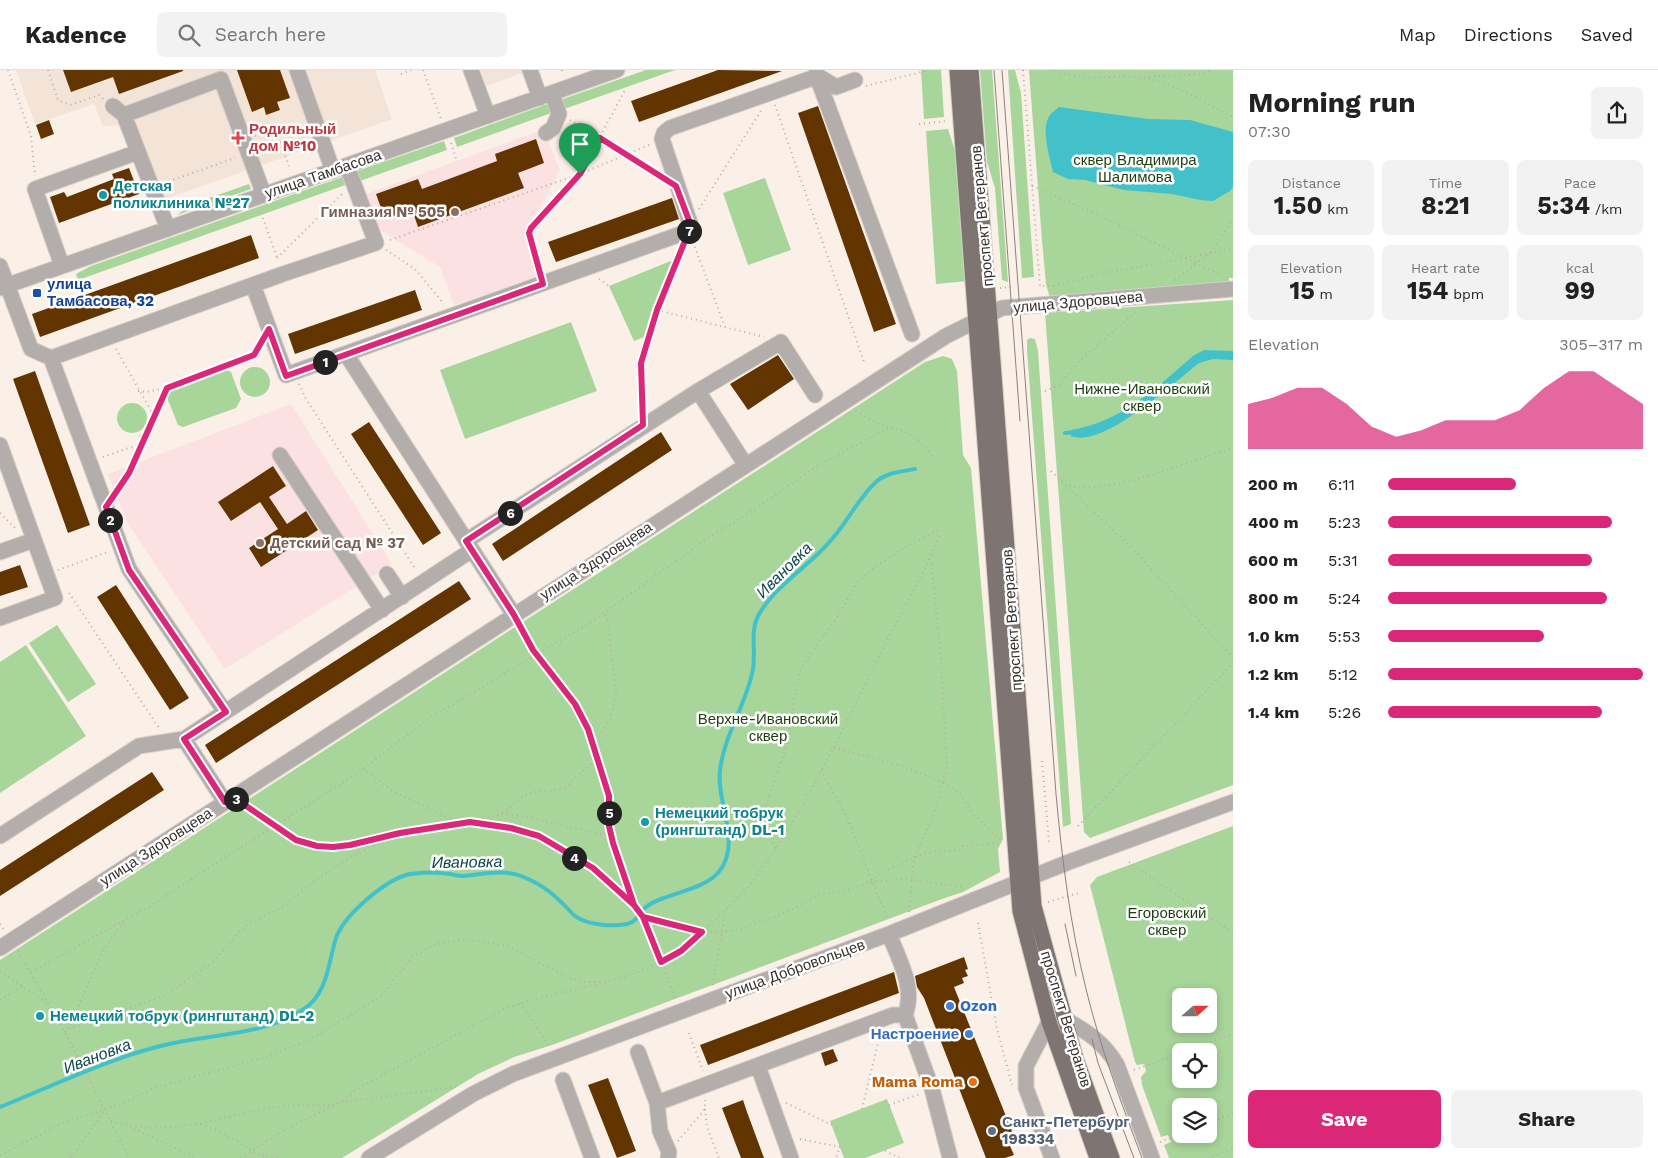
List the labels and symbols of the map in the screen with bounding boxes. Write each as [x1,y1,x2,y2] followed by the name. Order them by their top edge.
[249,120,336,155] place label: Родильный дом №10
[559,123,601,174] pin
[231,131,245,145] marker: Родильный дом №10
[262,145,384,202] street label: улица Тамбасова
[967,145,997,287] street label: проспект Ветеранов
[1073,151,1197,186] park label: сквер Владимира Шалимова
[113,177,250,212] place label: Детская поликлиника №27
[97,189,109,201] marker: Детская поликлиника №27
[320,203,445,221] place label: Гимназия № 505
[449,206,461,218] marker: Гимназия № 505
[676,218,702,244] pin: 7
[47,275,154,310] place label: улица Тамбасова, 32
[31,287,43,299] marker: улица Тамбасова, 32
[1012,287,1144,317] street label: улица Здоровцева
[312,350,338,374] pin: 1
[1074,380,1210,415] park label: Нижне-Ивановский сквер
[498,500,522,526] pin: 6
[98,508,122,532] pin: 2
[537,518,656,604] street label: улица Здоровцева
[270,534,405,552] place label: Детский сад № 37
[254,537,266,549] marker: Детский сад № 37
[752,538,816,602] water label: Ивановка
[998,549,1026,691] street label: проспект Ветеранов
[698,710,838,745] park label: Верхне-Ивановский сквер
[224,786,248,812] pin: 3
[596,800,622,826] pin: 5
[97,804,216,890] street label: улица Здоровцева
[655,804,784,839] place label: Немецкий тобрук (рингштанд) DL-1
[639,816,651,828] marker: Немецкий тобрук (рингштанд) DL-1
[562,846,586,870] pin: 4
[431,852,503,872] water label: Ивановка
[1128,904,1206,939] park label: Егоровский сквер
[723,935,867,1003] street label: улица Добровольцев
[1037,949,1095,1089] street label: проспект Ветеранов
[1172,988,1218,1032] north arrow
[960,997,997,1015] place label: Ozon
[944,1000,956,1012] marker: Ozon
[50,1007,314,1025] place label: Немецкий тобрук (рингштанд) DL-2
[34,1010,46,1022] marker: Немецкий тобрук (рингштанд) DL-2
[871,1025,959,1043] place label: Настроение
[963,1028,975,1040] marker: Настроение
[61,1034,134,1078] water label: Ивановка
[872,1073,963,1091] place label: Mama Roma
[967,1076,979,1088] marker: Mama Roma
[1002,1113,1130,1148] place label: Санкт-Петербург 198334
[986,1125,998,1137] marker: Санкт-Петербург 198334

